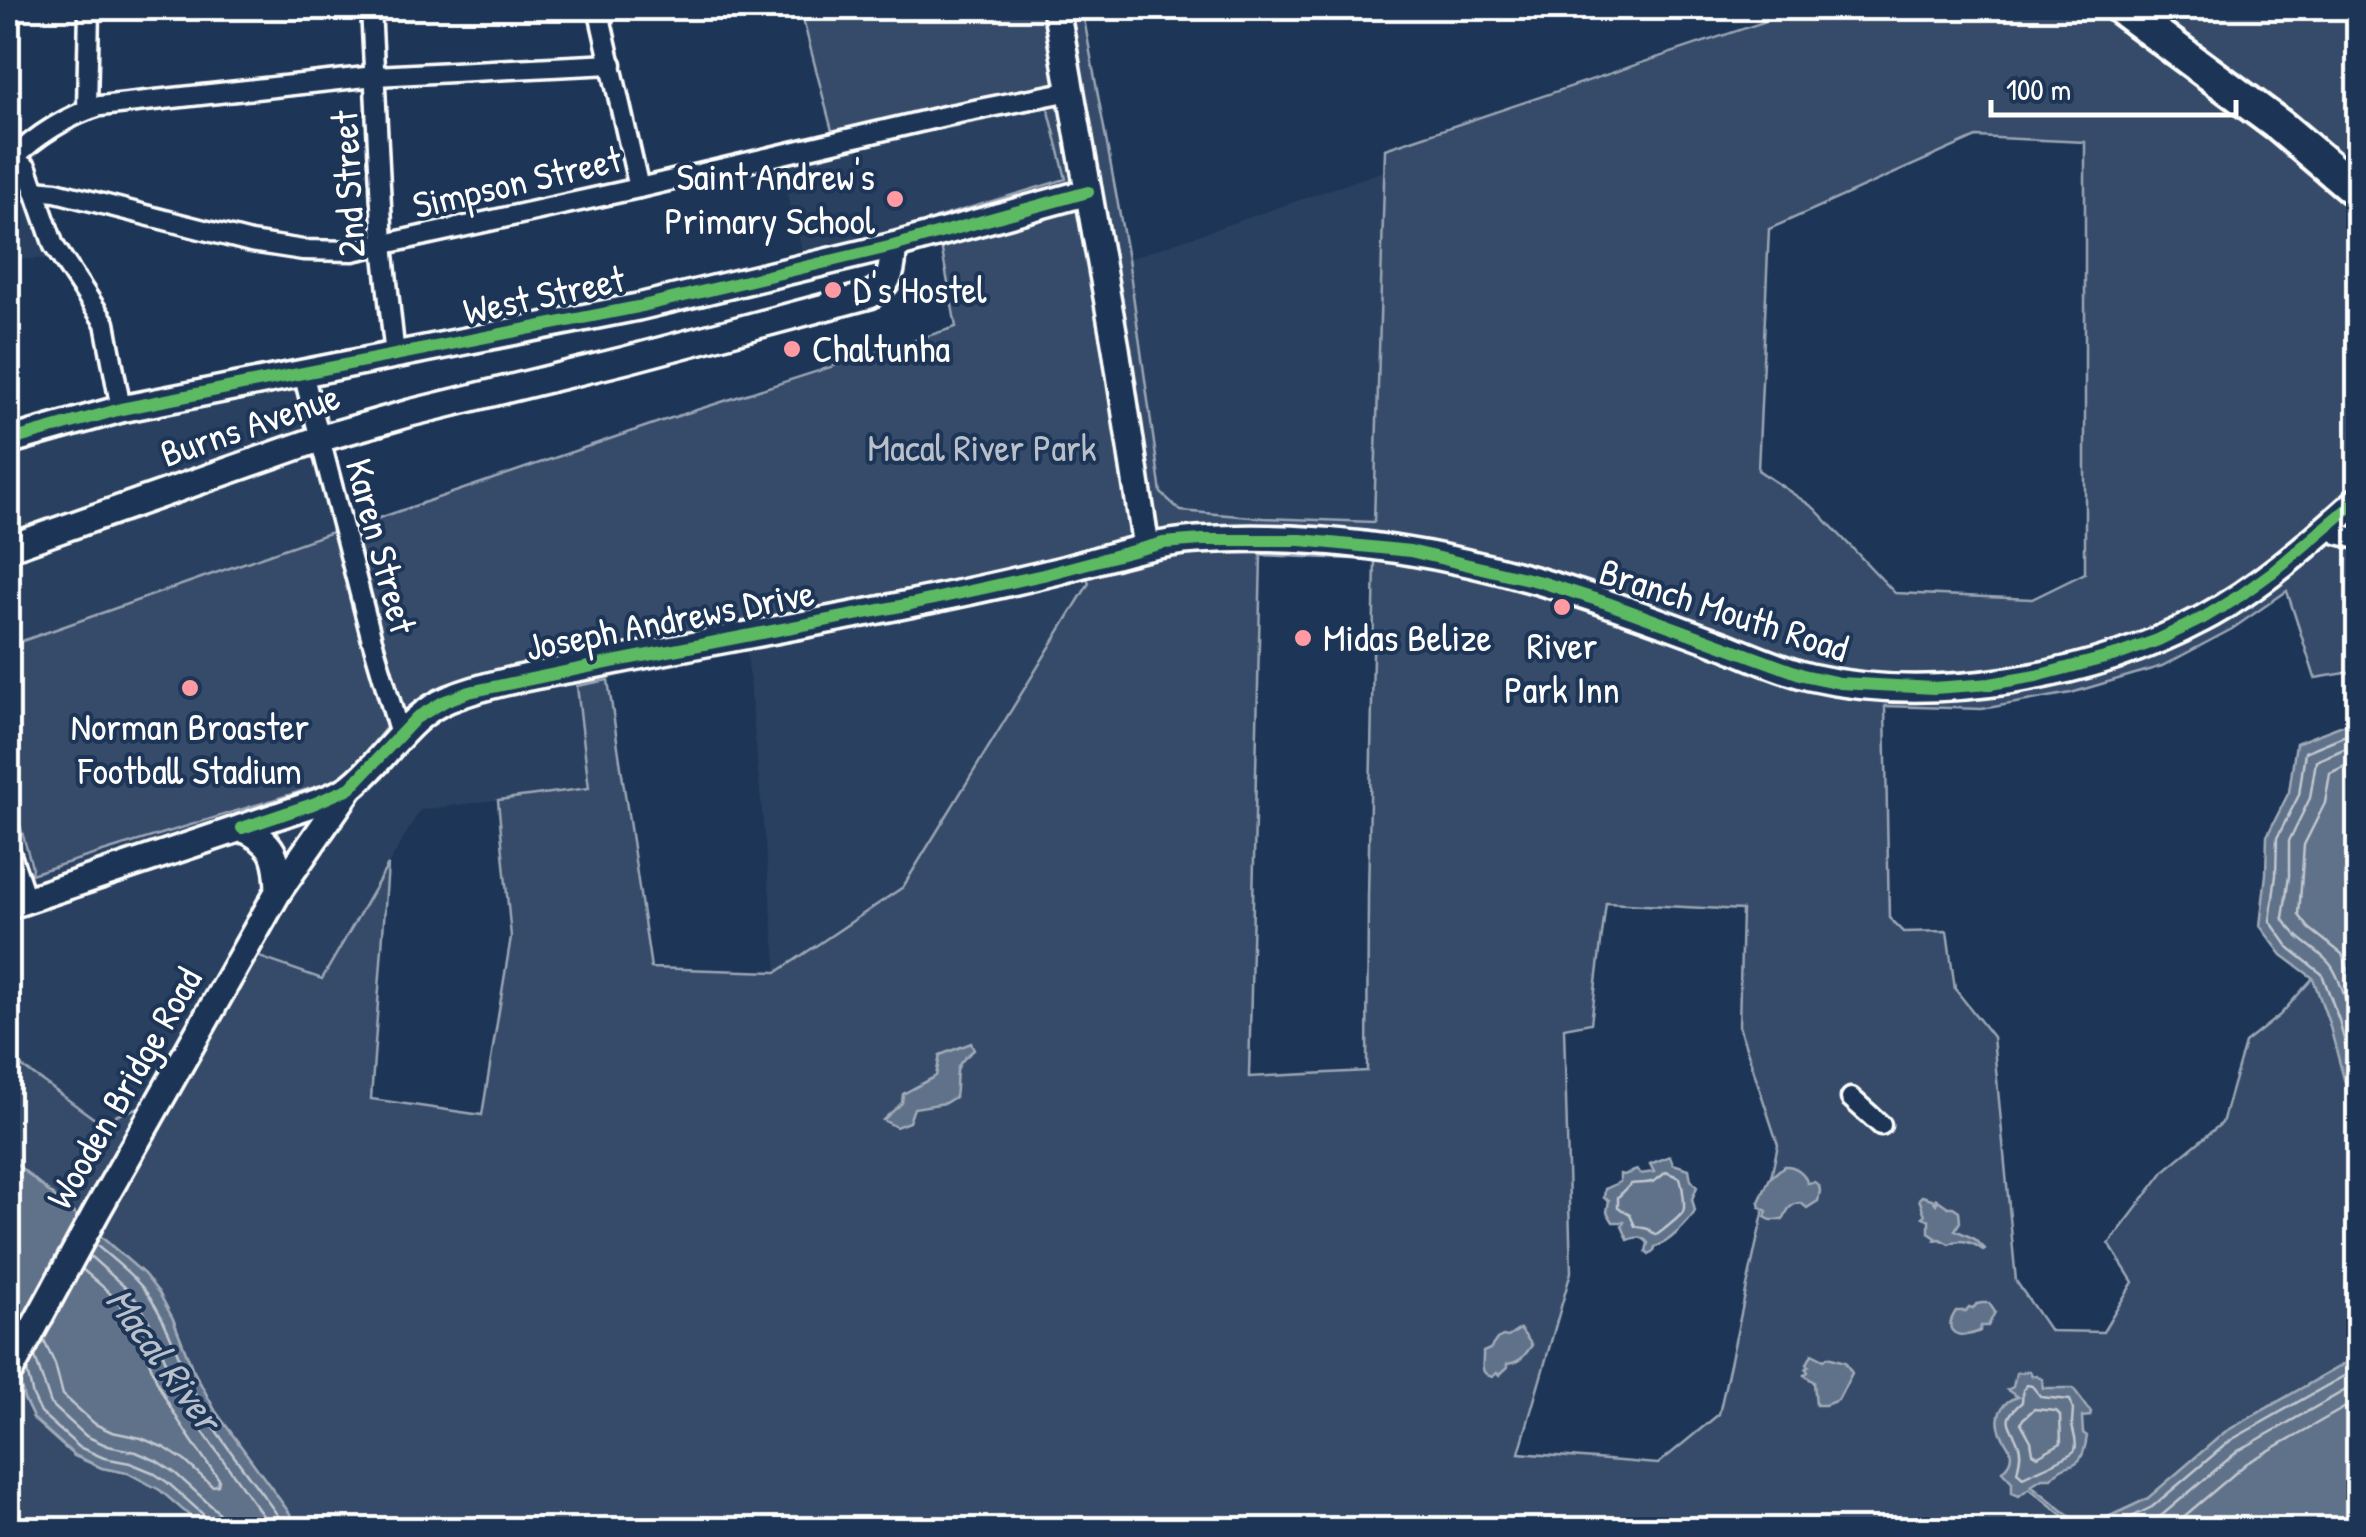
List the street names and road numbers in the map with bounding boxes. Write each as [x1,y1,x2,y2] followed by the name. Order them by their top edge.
[317,108,377,259] street label: 2nd Street
[407,132,627,230] street label: Simpson Street
[458,251,630,336] street label: West Street
[153,369,346,479] street label: Burns Avenue
[334,453,430,640] street label: Karen Street
[1593,544,1855,674] street label: Branch Mouth Road
[521,566,819,672] street label: Joseph Andrews Drive
[33,957,213,1217] street label: Wooden Bridge Road

